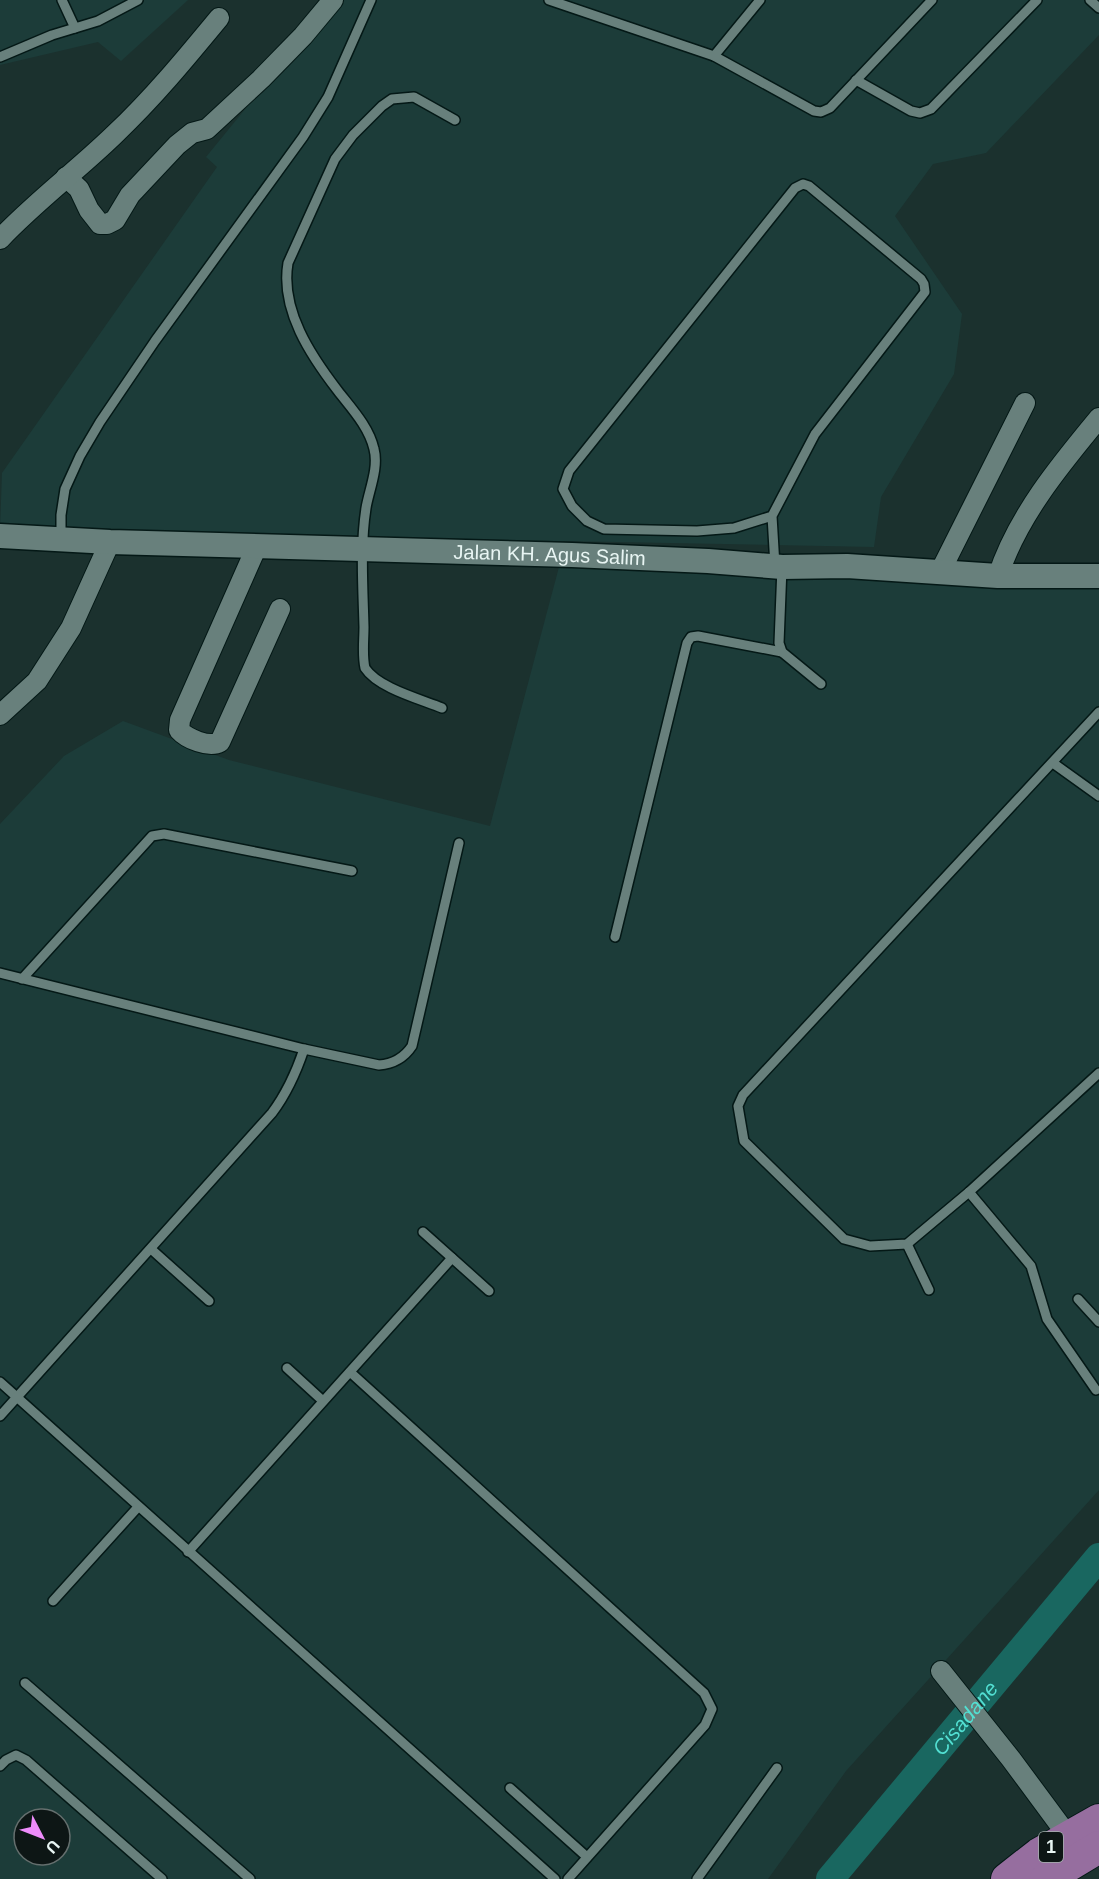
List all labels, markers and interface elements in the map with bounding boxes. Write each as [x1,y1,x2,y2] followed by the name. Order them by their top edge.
[453,541,646,569] street label: Jalan KH. Agus Salim
[927,1676,1002,1759] water label: Cisadane
[12,1807,72,1867] north arrow
[1039,1832,1063,1862] road number: 1
[43,1837,63,1857] text: U

